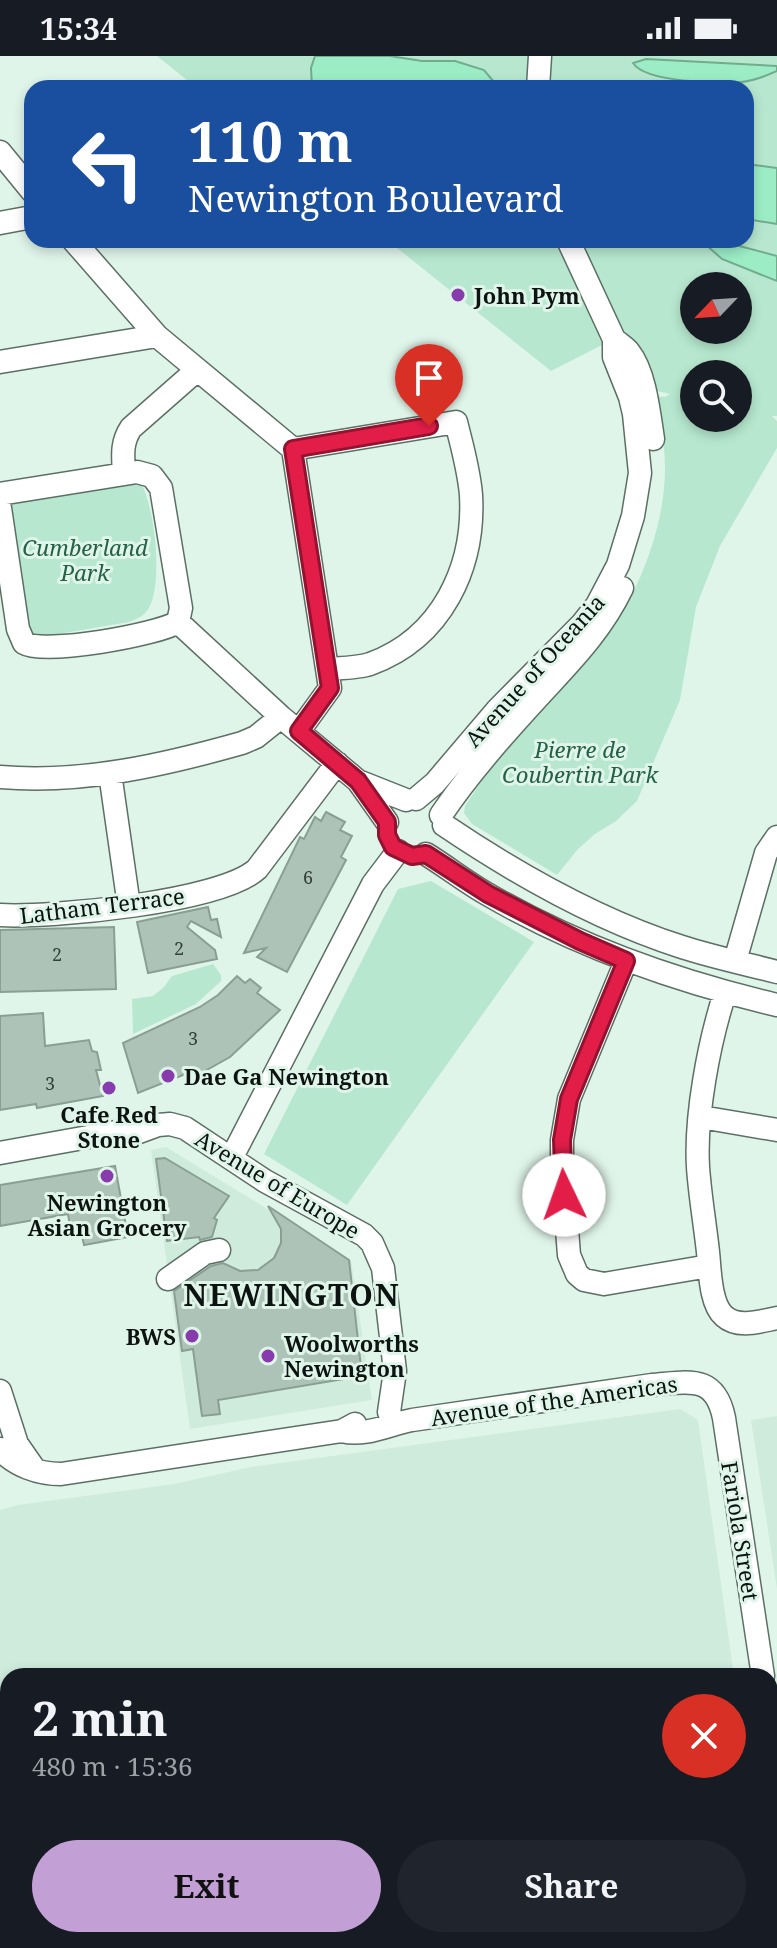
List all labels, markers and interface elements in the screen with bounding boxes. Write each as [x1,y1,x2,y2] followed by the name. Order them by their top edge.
[40,8,117,49] text: 15:34
[188,102,353,178] text: 110 m
[56,112,160,216] icon: left
[188,174,564,223] text: Newington Boulevard
[680,272,752,344] north arrow
[680,272,752,432] map controls
[473,280,580,310] place label: John Pym
[449,286,467,304] marker: John Pym
[395,344,463,426] pin
[407,356,451,400] icon: arrive
[680,360,752,432] button: search
[22,532,148,587] park label: Cumberland Park
[457,587,611,753] street label: Avenue of Oceania
[502,734,659,789] park label: Pierre de Coubertin Park
[303,865,313,889] house number: 6
[18,880,186,930] street label: Latham Terrace
[174,936,184,960] house number: 2
[52,942,62,966] house number: 2
[188,1026,198,1050] house number: 3
[184,1061,389,1091] place label: Dae Ga Newington
[159,1067,177,1085] marker: Dae Ga Newington
[45,1071,55,1095] house number: 3
[100,1079,118,1097] marker: Cafe Red Stone
[60,1099,158,1154] place label: Cafe Red Stone
[190,1123,366,1245] street label: Avenue of Europe
[522,1153,606,1237] position arrow
[98,1167,116,1185] marker: Newington Asian Grocery
[28,1187,187,1242] place label: Newington Asian Grocery
[183,1274,401,1315] district label: NEWINGTON
[126,1321,176,1351] place label: BWS
[183,1327,201,1345] marker: BWS
[284,1328,419,1383] place label: Woolworths Newington
[259,1347,277,1365] marker: Woolworths Newington
[429,1368,679,1432] street label: Avenue of the Americas
[715,1459,767,1603] street label: Fariola Street
[32,1685,168,1750] text: 2 min
[662,1694,746,1778] button: close
[32,1748,193,1784] text: 480 m · 15:36
[32,1840,381,1932] button: Exit
[397,1840,746,1932] button: Share

